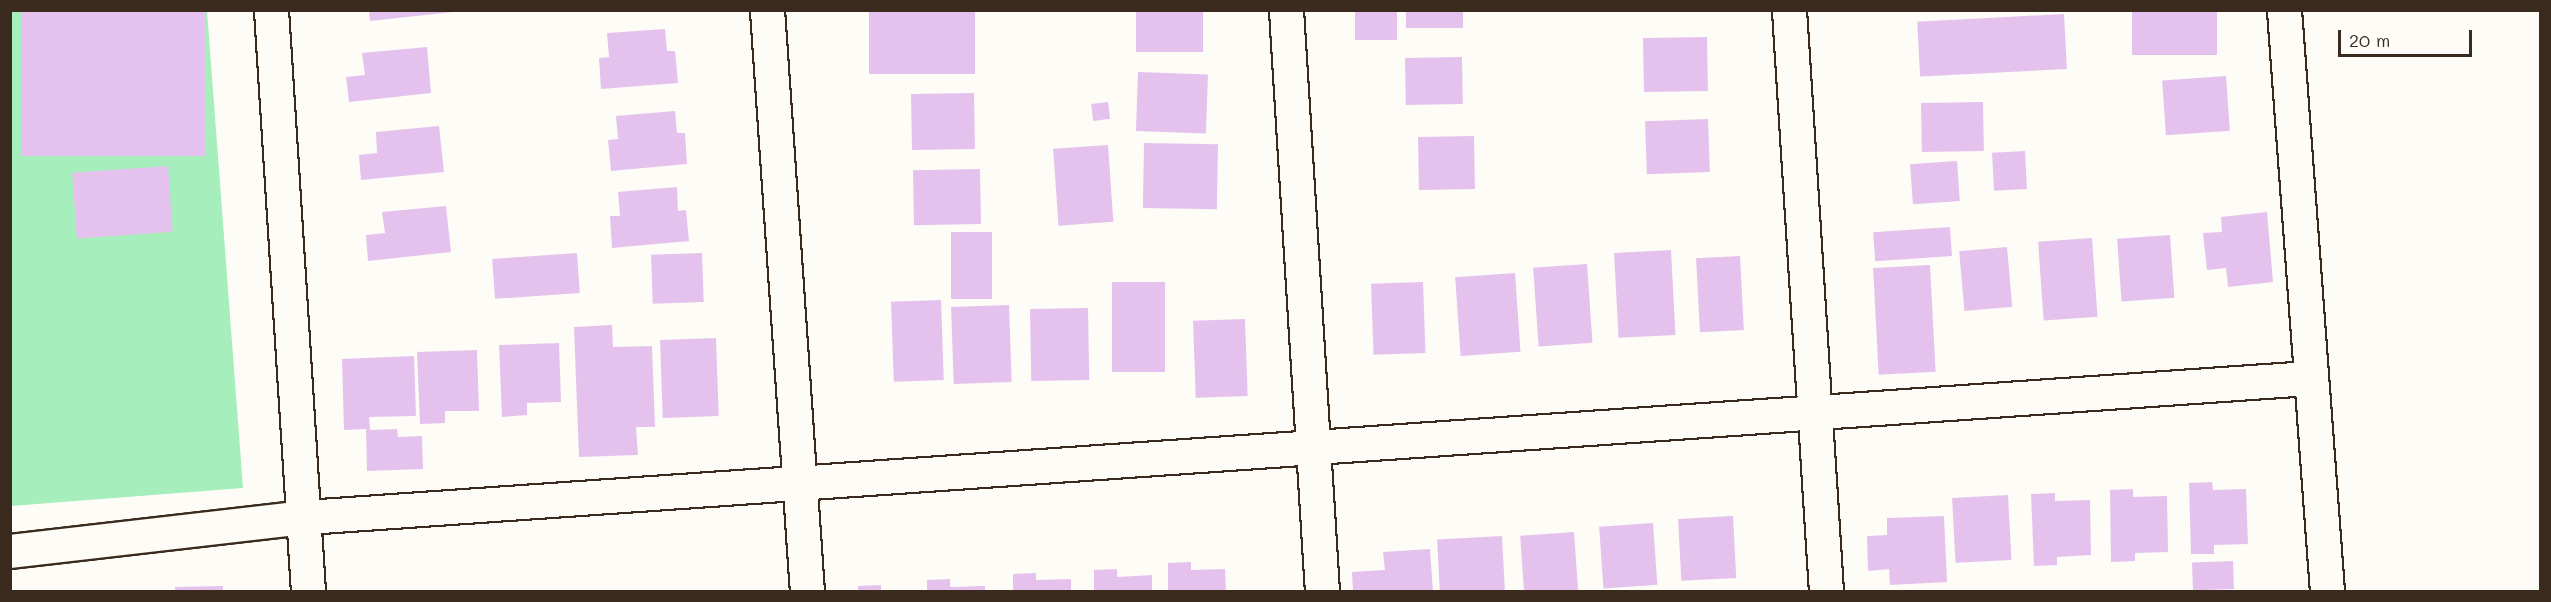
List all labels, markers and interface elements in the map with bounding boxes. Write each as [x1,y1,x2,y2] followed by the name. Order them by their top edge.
[2341,18,2474,56] scale bar
[2349,28,2390,52] text: 20 m

